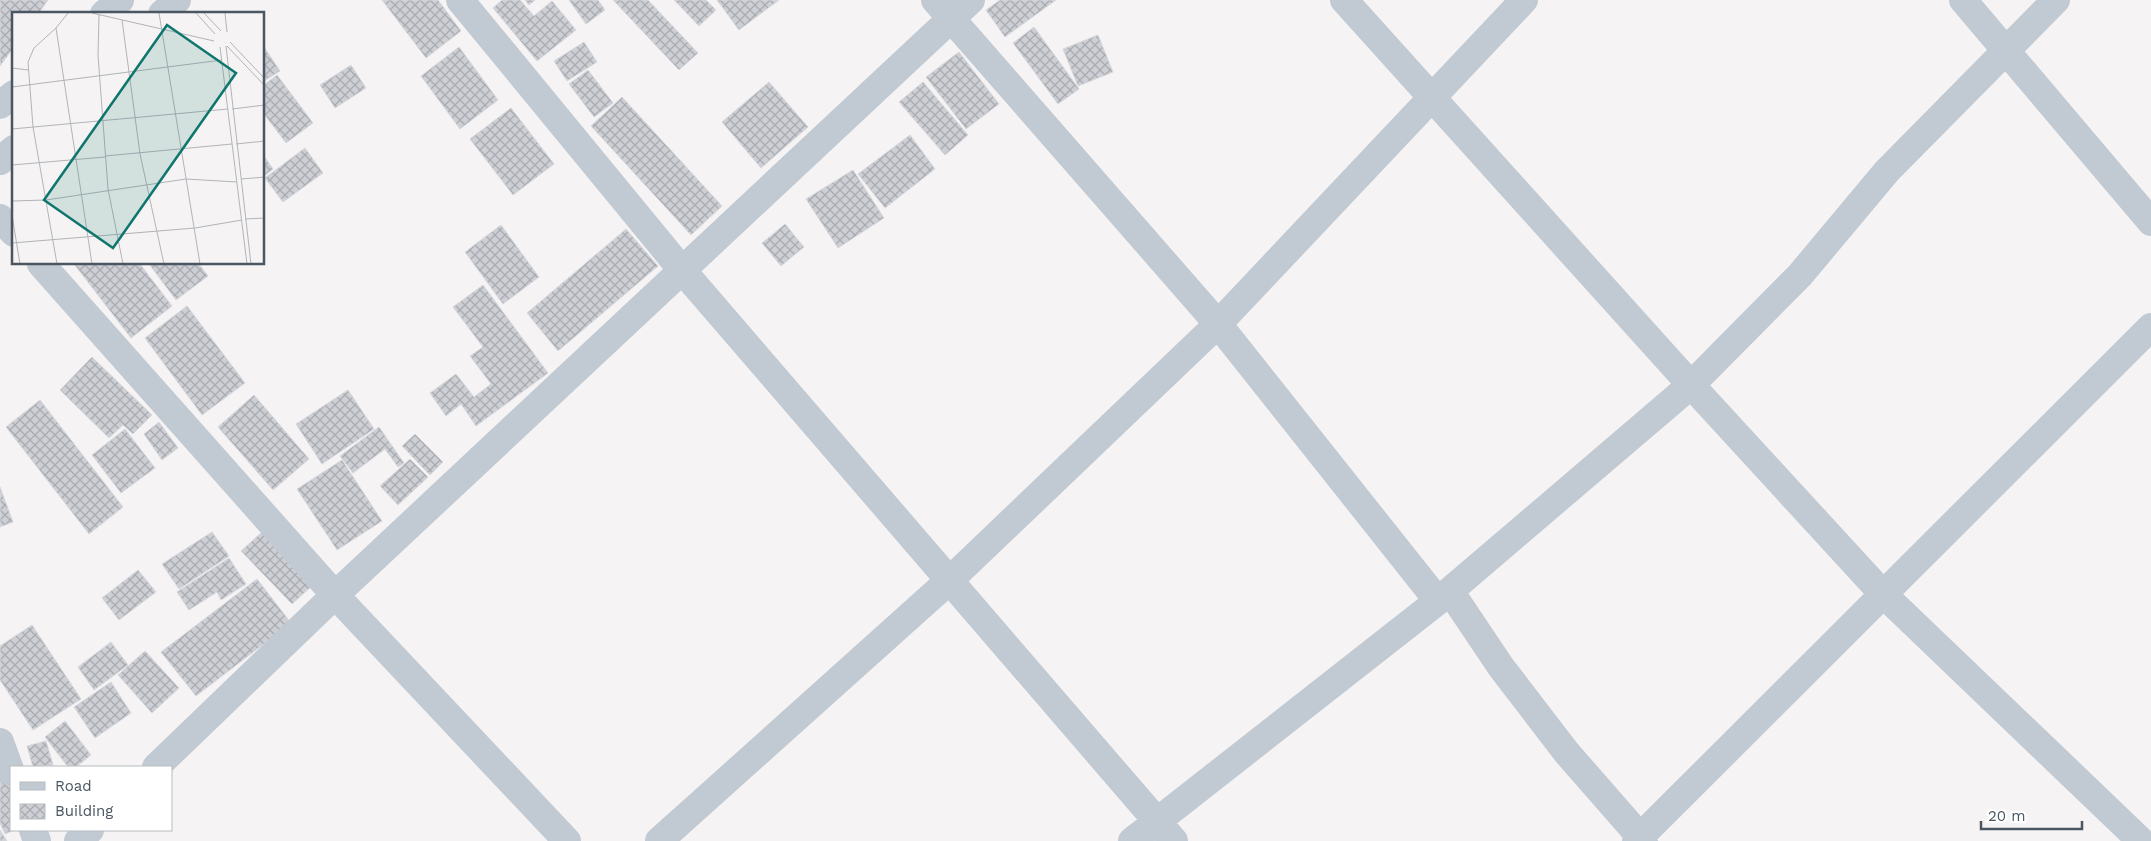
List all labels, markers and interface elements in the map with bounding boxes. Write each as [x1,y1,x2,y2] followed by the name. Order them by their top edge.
[12,12,265,265] inset map
[10,766,172,831] legend
[55,777,92,795] text: Road
[1981,798,2082,830] scale bar
[55,802,113,820] text: Building
[1988,807,2026,825] text: 20 m

